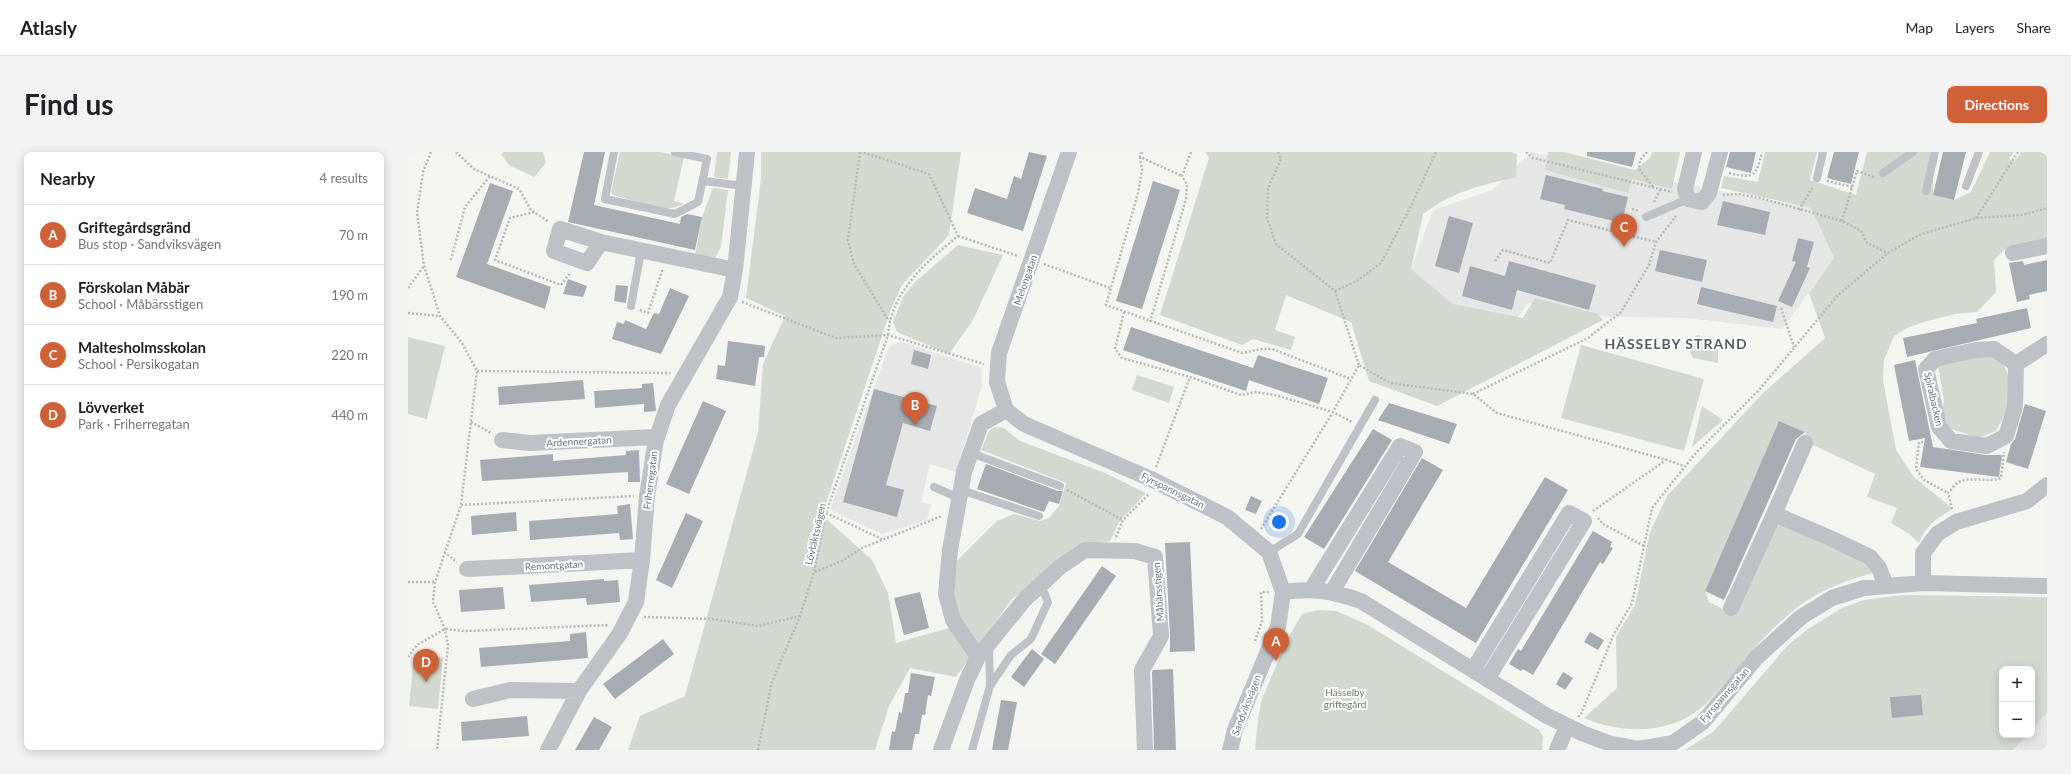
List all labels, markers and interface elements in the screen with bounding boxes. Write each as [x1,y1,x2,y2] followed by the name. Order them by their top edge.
[20,16,77,39] text: Atlasly
[1905,19,1933,36] text: Map
[1955,19,1995,36] text: Layers
[2017,19,2051,36] text: Share
[1947,86,2047,123] button: Directions
[24,87,114,121] text: Find us
[40,168,95,189] text: Nearby
[320,170,368,186] text: 4 results
[1611,214,1637,247] pin: C
[78,218,191,236] text: Griftegårdsgränd
[48,227,58,243] text: A
[339,227,368,243] text: 70 m
[78,236,221,252] text: Bus stop · Sandviksvägen
[1011,253,1039,307] street label: Melongatan
[78,278,190,296] text: Förskolan Måbär
[49,287,57,303] text: B
[331,287,368,303] text: 190 m
[78,296,203,312] text: School · Måbärsstigen
[1604,335,1748,352] district label: HÄSSELBY STRAND
[78,338,206,356] text: Maltesholmsskolan
[49,347,57,363] text: C
[331,347,368,363] text: 220 m
[78,356,199,372] text: School · Persikogatan
[1922,371,1946,427] street label: Spiralbacken
[902,392,928,425] pin: B
[78,398,144,416] text: Lövverket
[48,407,58,423] text: D
[331,407,368,423] text: 440 m
[78,416,190,432] text: Park · Friherregatan
[546,433,612,449] street label: Ardennergatan
[640,450,660,510] street label: Friherregatan
[1139,470,1207,510] street label: Fyrspannsgatan
[802,502,828,566] street label: Lövtäktsvägen
[1269,512,1289,532] your location
[524,557,584,573] street label: Remontgatan
[1150,562,1166,622] street label: Måbärsstigen
[1263,628,1289,661] pin: A
[413,649,439,682] pin: D
[1697,665,1751,725] street label: Fyrspannsgatan
[1999,666,2035,738] map controls
[1999,666,2035,702] button: +
[1229,673,1263,737] street label: Sandviksvägen
[1324,686,1366,710] park label: Hässelby griftegård
[1999,702,2035,738] button: −

